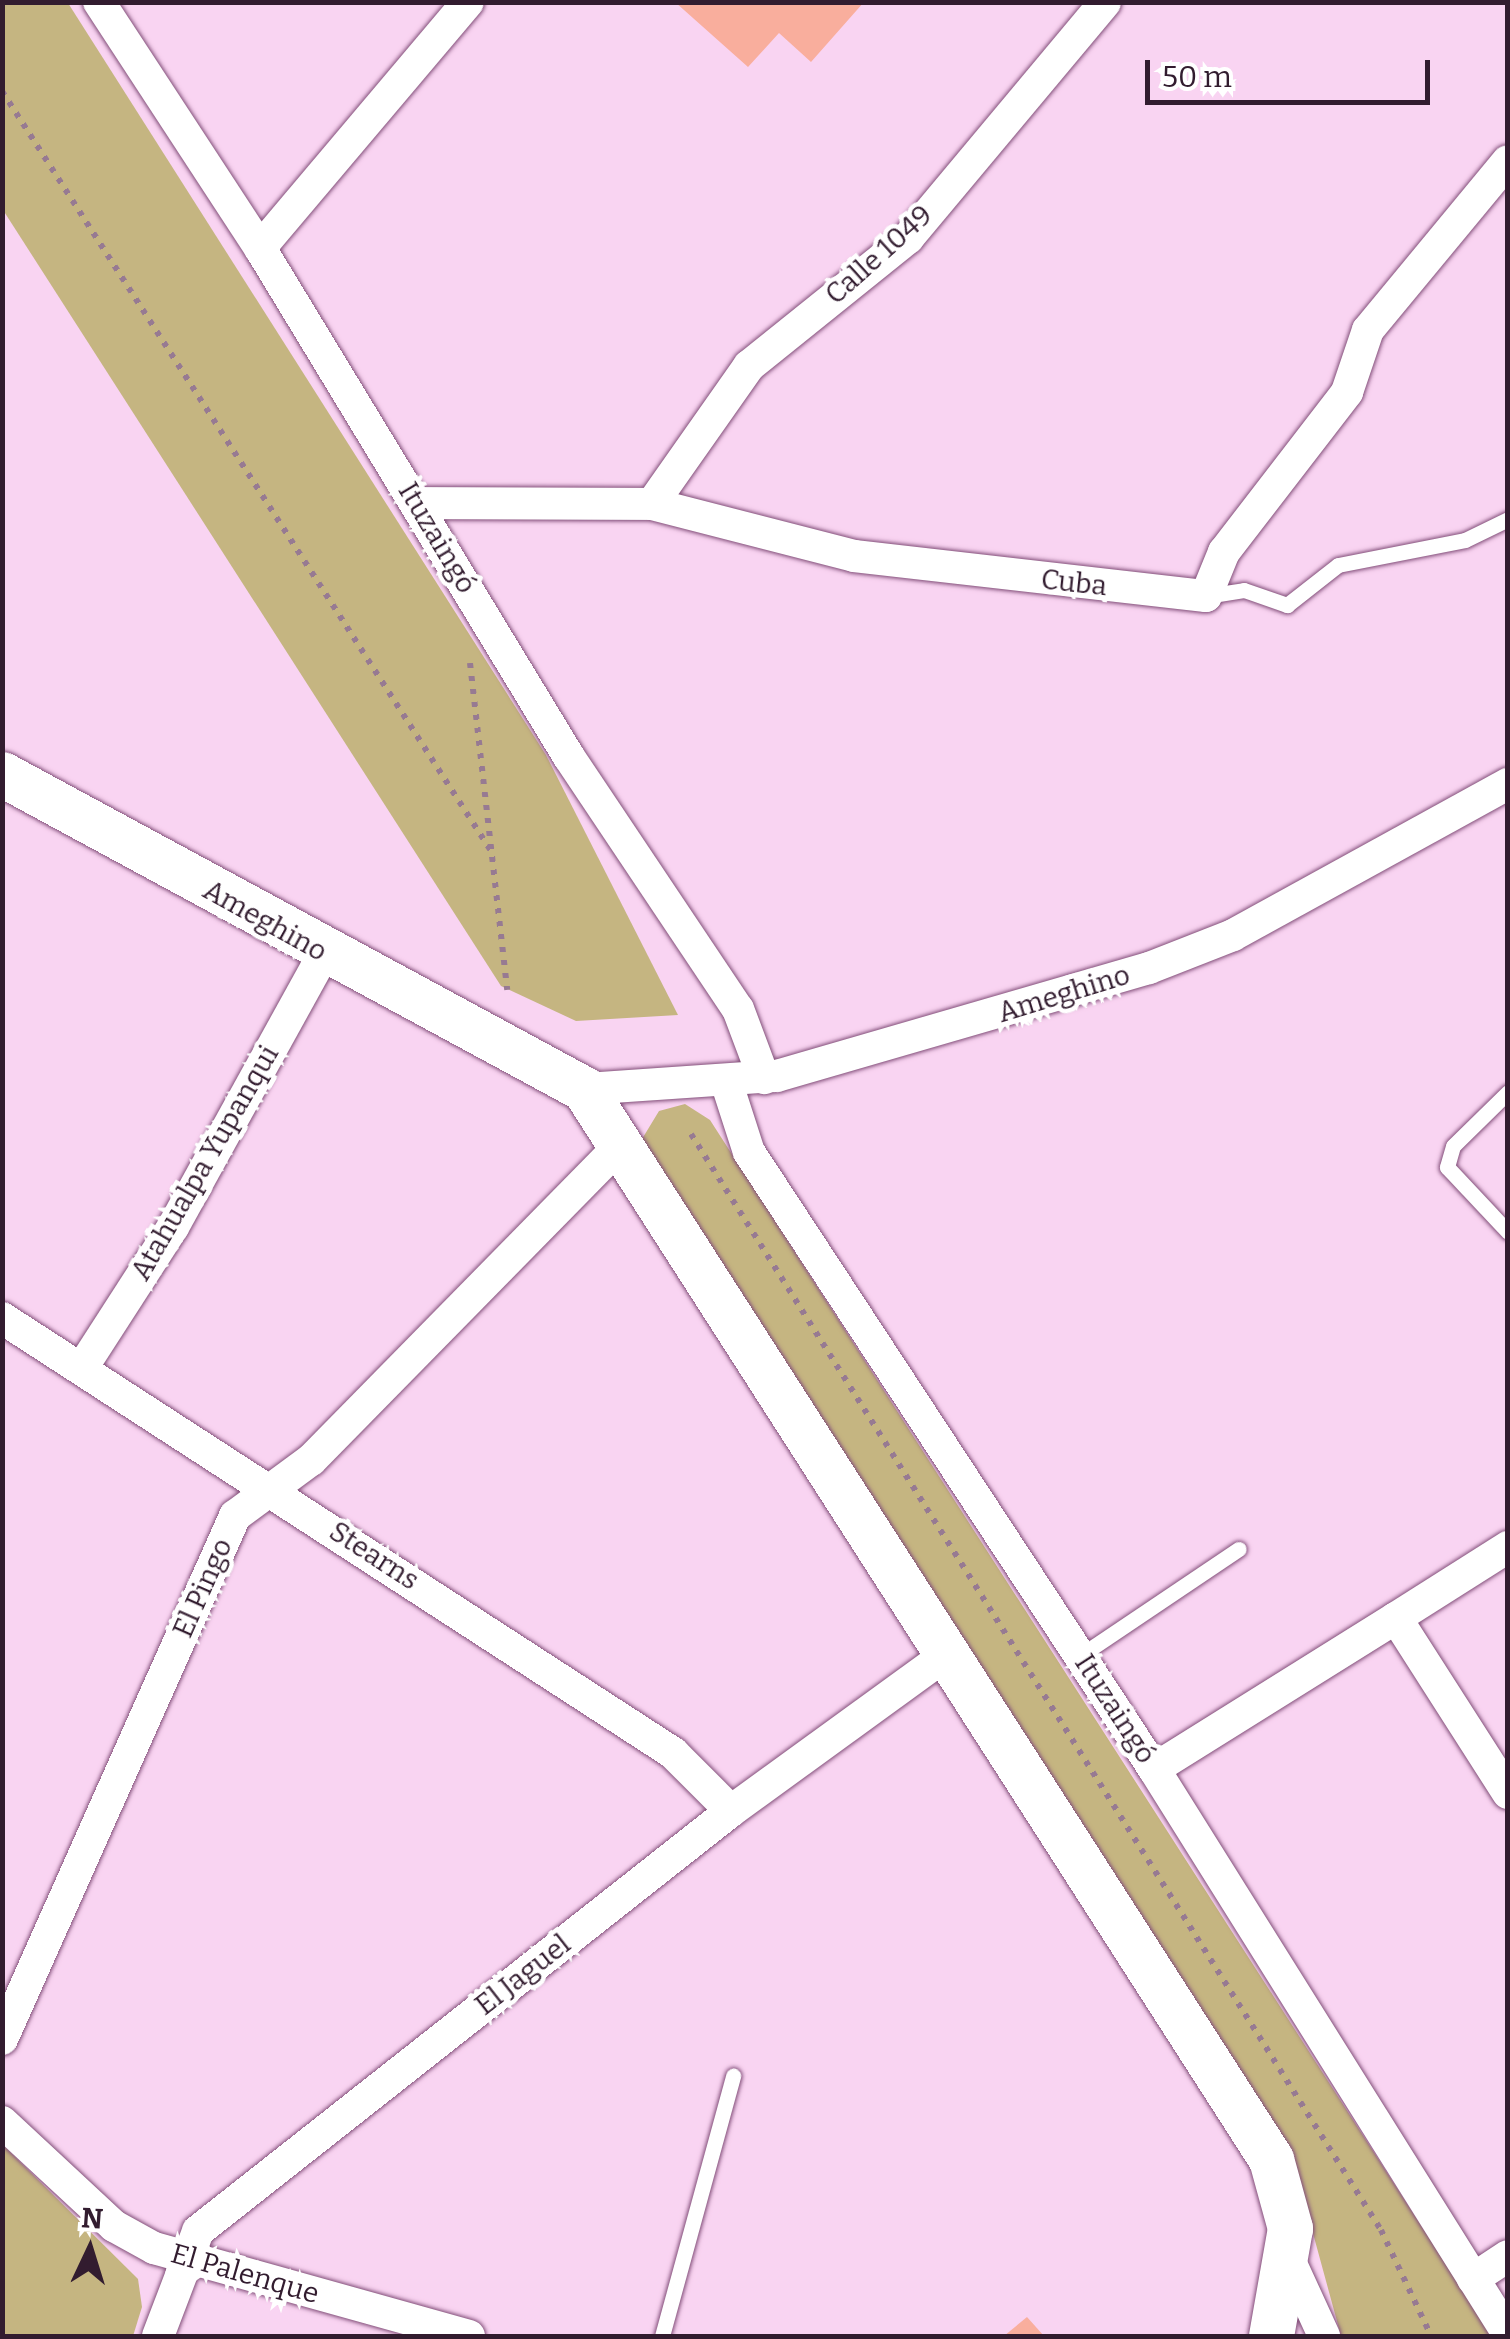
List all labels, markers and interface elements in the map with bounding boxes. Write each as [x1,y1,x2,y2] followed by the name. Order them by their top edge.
[1150,40,1435,102] scale bar
[1162,59,1232,95] text: 50 m
[819,198,939,312] street label: Calle 1049
[391,477,483,599] street label: Ituzaingó
[1039,563,1109,603] street label: Cuba
[197,873,333,969] street label: Ameghino
[994,958,1134,1030] street label: Ameghino
[124,1040,286,1286] street label: Atahualpa Yupanqui
[323,1515,425,1597] street label: Stearns
[166,1533,240,1643] street label: El Pingo
[1067,1648,1163,1770] street label: Ituzaingó
[469,1927,577,2023] street label: El Jaguel
[40,2199,140,2299] north arrow
[80,2201,104,2236] text: N
[167,2237,323,2311] street label: El Palenque

